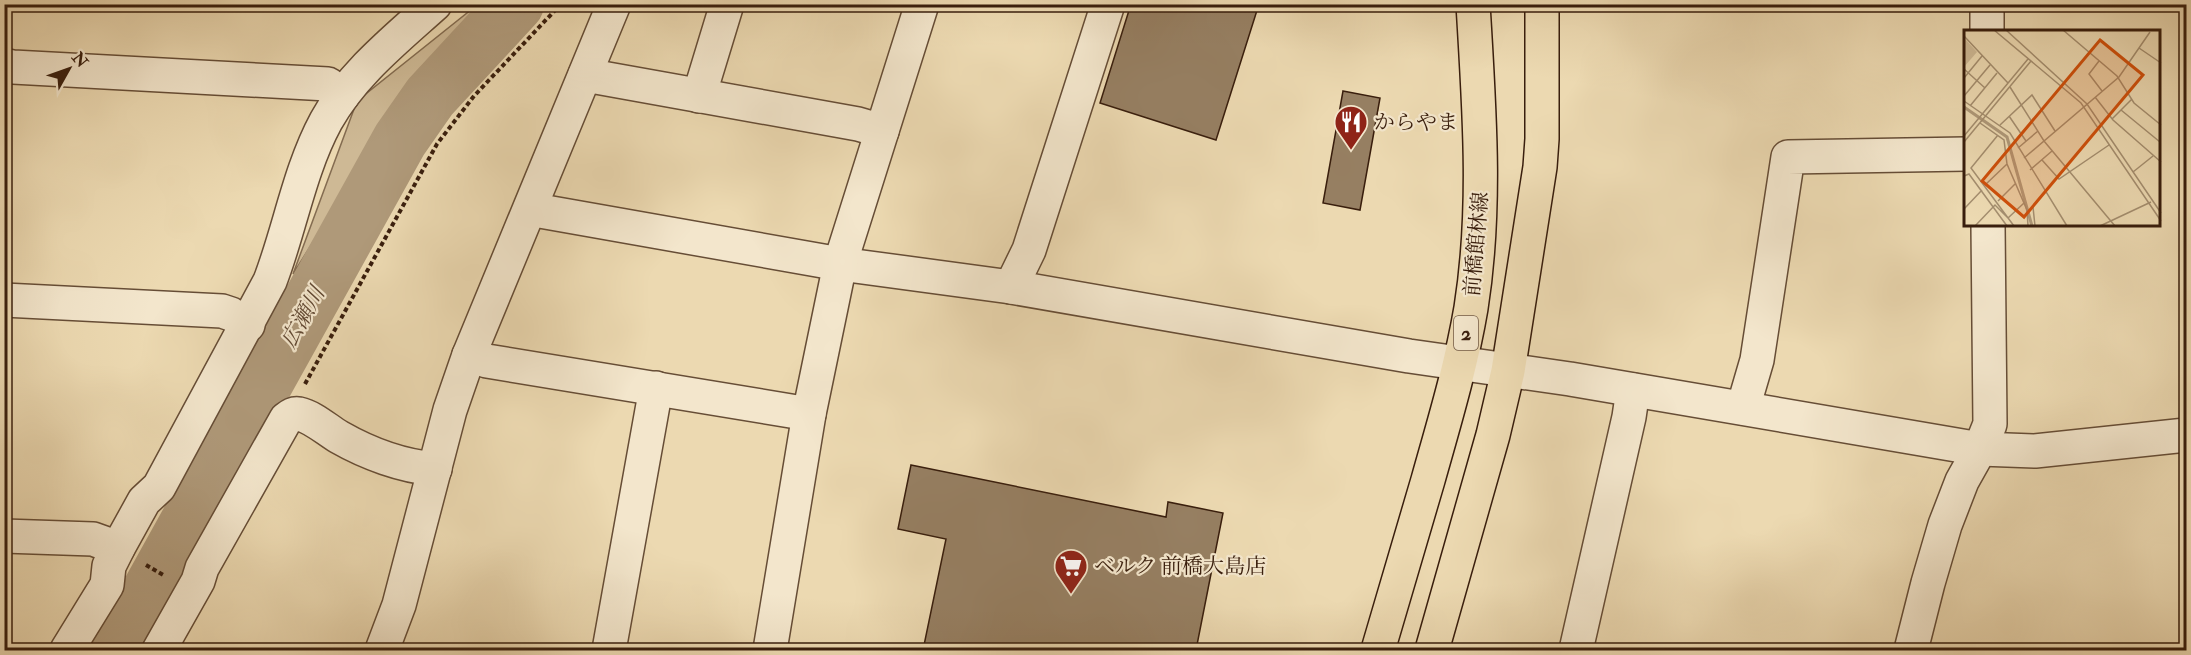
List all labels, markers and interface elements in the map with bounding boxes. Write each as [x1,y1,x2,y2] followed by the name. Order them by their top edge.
[1964,30,2161,226] inset map
[39,39,99,99] north arrow
[67,47,92,72] text: N
[1333,104,1369,151] restaurant icon: からやま
[1374,109,1458,136] place label: からやま
[1458,191,1495,298] street label: 前橋館林線
[275,280,332,353] water label: 広瀬川
[1454,316,1478,350] road number: 2
[1053,548,1089,595] supermarket icon: ベルク 前橋大島店
[1094,553,1266,580] place label: ベルク 前橋大島店

